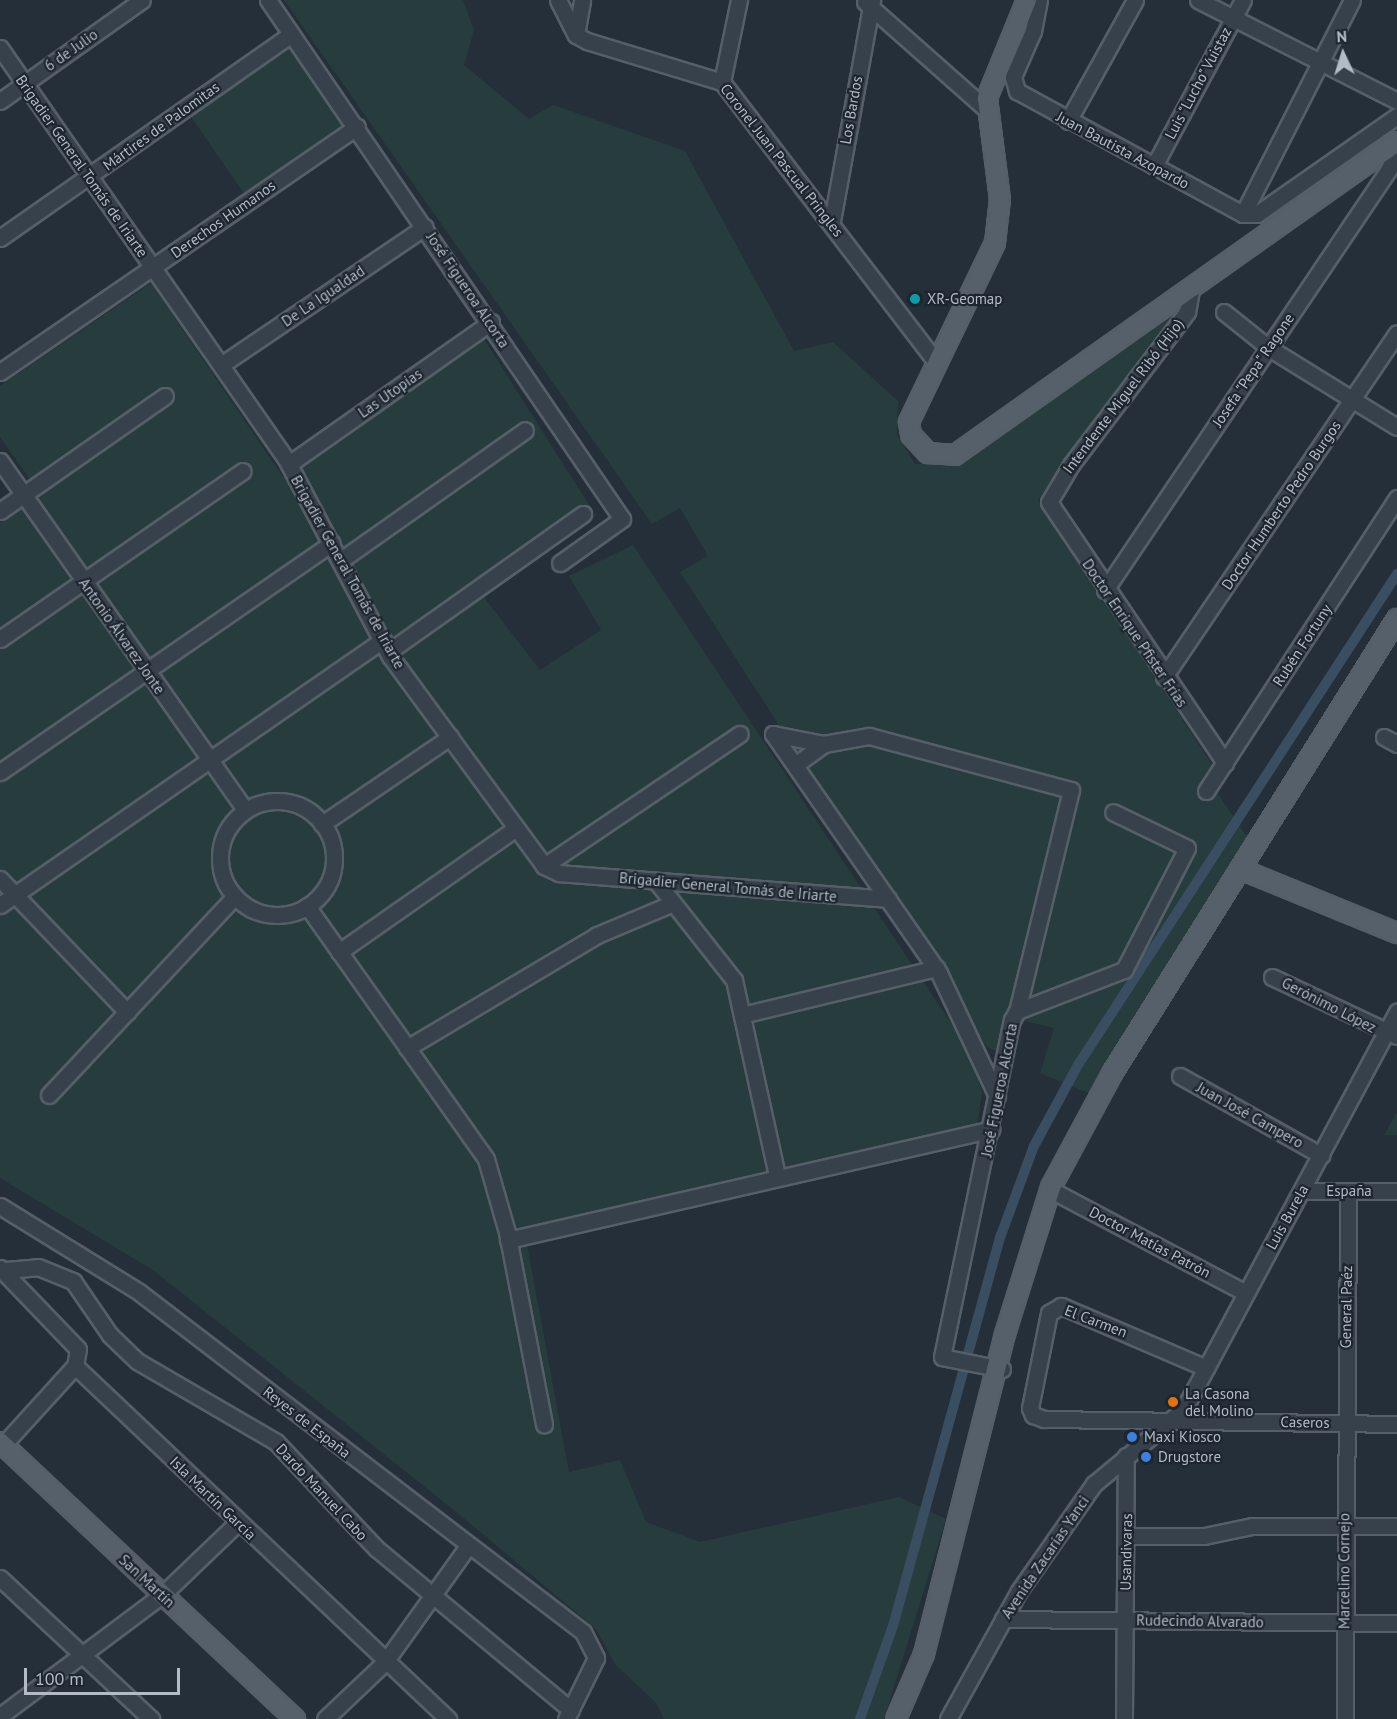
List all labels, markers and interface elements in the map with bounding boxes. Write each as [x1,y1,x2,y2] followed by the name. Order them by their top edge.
[1160,23,1236,143] street label: Luis "Lucho" Vuistaz
[1313,24,1373,84] north arrow
[41,25,101,75] street label: 6 de Julio
[1336,26,1348,46] text: N
[12,71,152,261] street label: Brigadier General Tomás de Iriarte
[836,74,866,146] street label: Los Bardos
[99,78,223,174] street label: Mártires de Palomitas
[717,80,847,240] street label: Coronel Juan Pascual Pringles
[1053,107,1193,193] street label: Juan Bautista Azopardo
[167,176,279,262] street label: Derechos Humanos
[422,229,514,351] street label: José Figueroa Alcorta
[278,262,368,330] street label: De La Igualdad
[927,290,1002,308] place label: XR-Geomap
[908,292,922,306] marker: XR-Geomap
[1208,309,1298,431] street label: Josefa "Pepa" Ragone
[1059,315,1187,477] street label: Intendente Miguel Ribó (Hijo)
[355,364,425,422] street label: Las Utopías
[1218,417,1344,593] street label: Doctor Humberto Pedro Burgos
[287,472,409,672] street label: Brigadier General Tomás de Iriarte
[1079,555,1191,711] street label: Doctor Enrique Pfister Frías
[75,574,169,698] street label: Antonio Álvarez Jonte
[1269,600,1335,690] street label: Rubén Fortuny
[618,868,838,906] street label: Brigadier General Tomás de Iriarte
[1279,973,1379,1037] street label: Gerónimo López
[977,1021,1021,1159] street label: José Figueroa Alcorta
[1193,1078,1307,1152] street label: Juan José Campero
[1262,1181,1312,1253] street label: Luis Burela
[1326,1182,1372,1200] street label: España
[1086,1202,1214,1282] street label: Doctor Matías Patrón
[1336,1265,1356,1349] street label: General Paéz
[1062,1301,1130,1341] street label: El Carmen
[260,1382,354,1462] street label: Reyes de España
[1185,1384,1254,1419] place label: La Casona del Molino
[1166,1395,1180,1409] marker: La Casona del Molino
[1280,1413,1330,1431] street label: Caseros
[1144,1428,1221,1446] place label: Maxi Kiosco
[1125,1430,1139,1444] marker: Maxi Kiosco
[272,1440,372,1544] street label: Dardo Manuel Cabo
[1158,1448,1221,1466] place label: Drugstore
[1139,1450,1153,1464] marker: Drugstore
[166,1452,260,1544] street label: Isla Martín García
[997,1492,1093,1622] street label: Avenida Zacarías Yanci
[1116,1513,1136,1591] street label: Usandivaras
[1335,1513,1353,1629] street label: Marcelino Cornejo
[115,1551,179,1611] street label: San Martín
[1136,1611,1264,1631] street label: Rudecindo Alvarado
[27,1656,183,1694] scale bar
[35,1667,84,1690] text: 100 m

